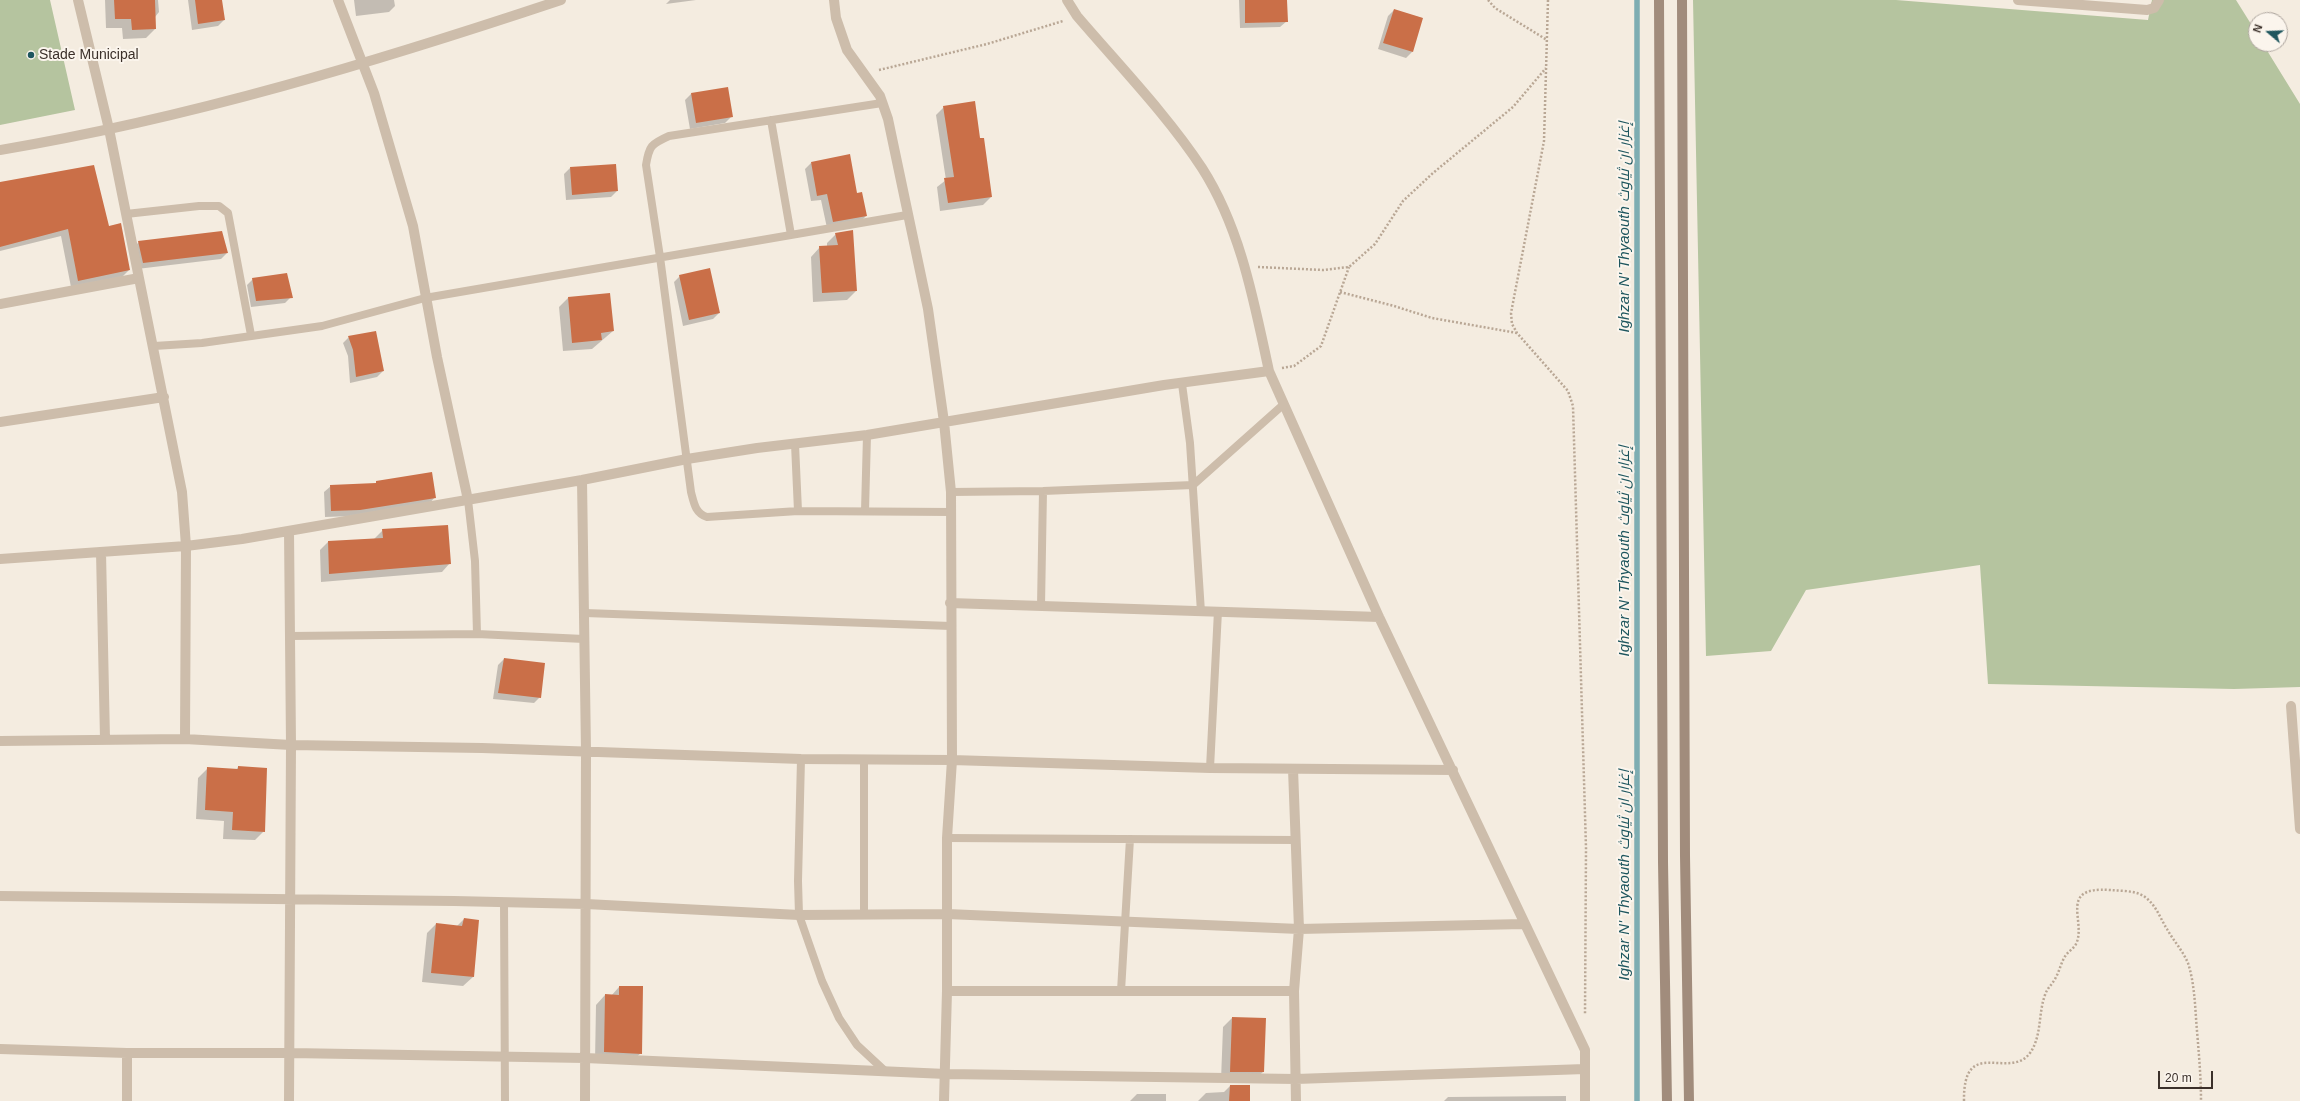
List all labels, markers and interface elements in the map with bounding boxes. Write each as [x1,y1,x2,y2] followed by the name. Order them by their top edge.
[2248,12,2288,52] north arrow
[2251,23,2265,34] text: N
[39,47,139,63] place label: Stade Municipal
[26,50,36,60] marker: Stade Municipal
[1616,121,1634,333] water label: Ighzar N' Thyaouth إغزار ان ثياوث
[1616,445,1634,657] water label: Ighzar N' Thyaouth إغزار ان ثياوث
[1616,769,1634,981] water label: Ighzar N' Thyaouth إغزار ان ثياوث
[2160,1063,2215,1089] scale bar
[2165,1071,2192,1085] text: 20 m

